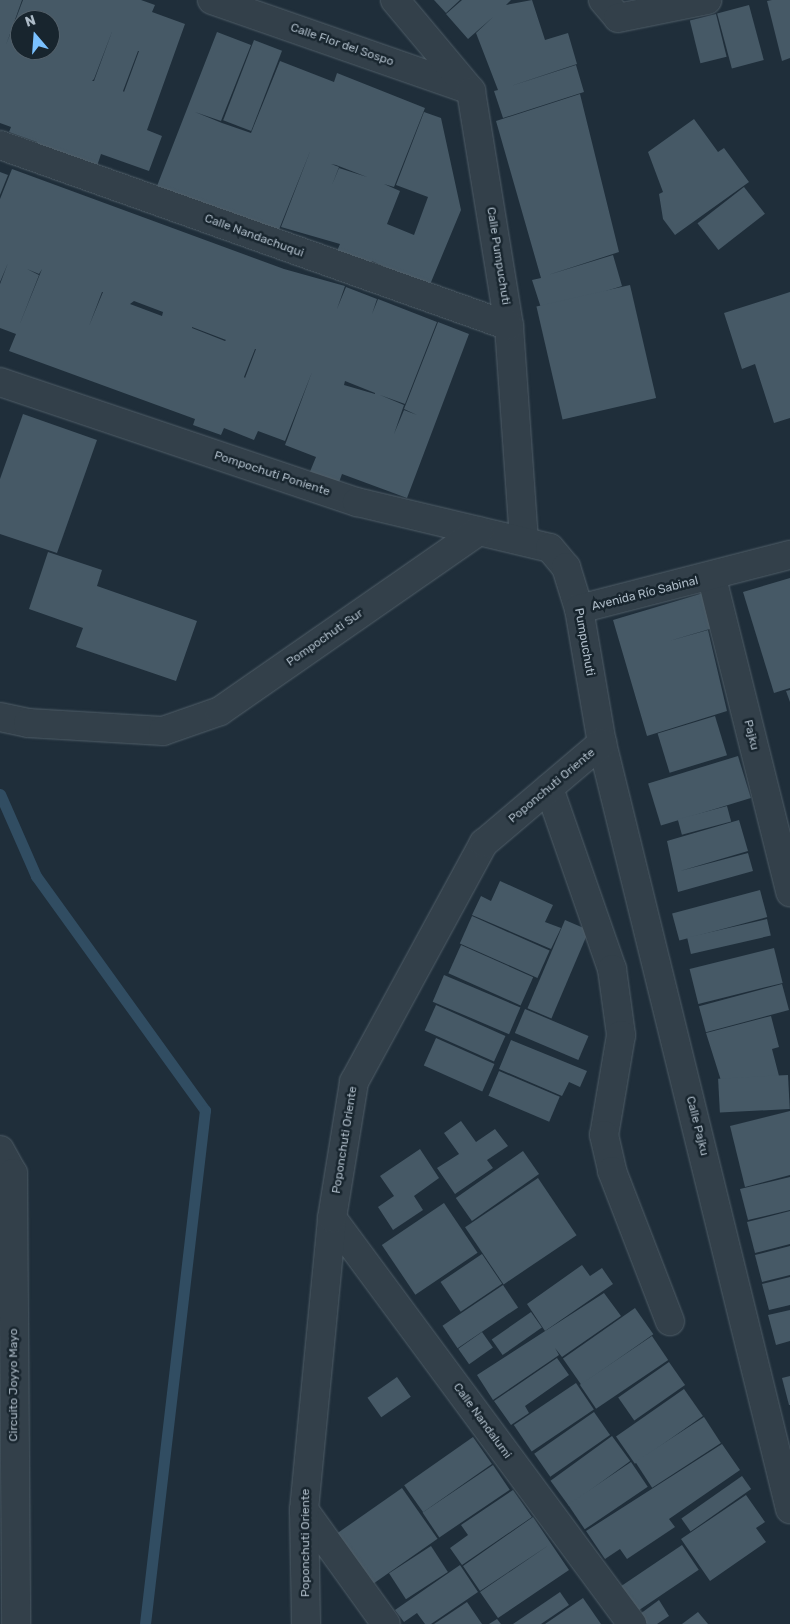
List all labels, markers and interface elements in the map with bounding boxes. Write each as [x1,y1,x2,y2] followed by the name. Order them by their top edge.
[10,10,60,60] north arrow
[23,12,38,31] text: N
[288,21,396,69] street label: Calle Flor del Sospo
[483,206,513,306] street label: Calle Pumpuchuti
[202,211,306,261] street label: Calle Nandachuqui
[212,448,332,500] street label: Pompochuti Poniente
[590,574,700,614] street label: Avenida Río Sabinal
[284,606,366,670] street label: Pompochuti Sur
[571,607,597,677] street label: Pumpuchuti
[740,718,762,752] street label: Pajku
[506,746,598,826] street label: Poponchuti Oriente
[329,1085,361,1195] street label: Poponchuti Oriente
[683,1095,711,1157] street label: Calle Pajku
[7,1328,21,1442] street label: Circuito Joyyo Mayo
[450,1380,514,1462] street label: Calle Nandalumi
[299,1489,313,1597] street label: Poponchuti Oriente

